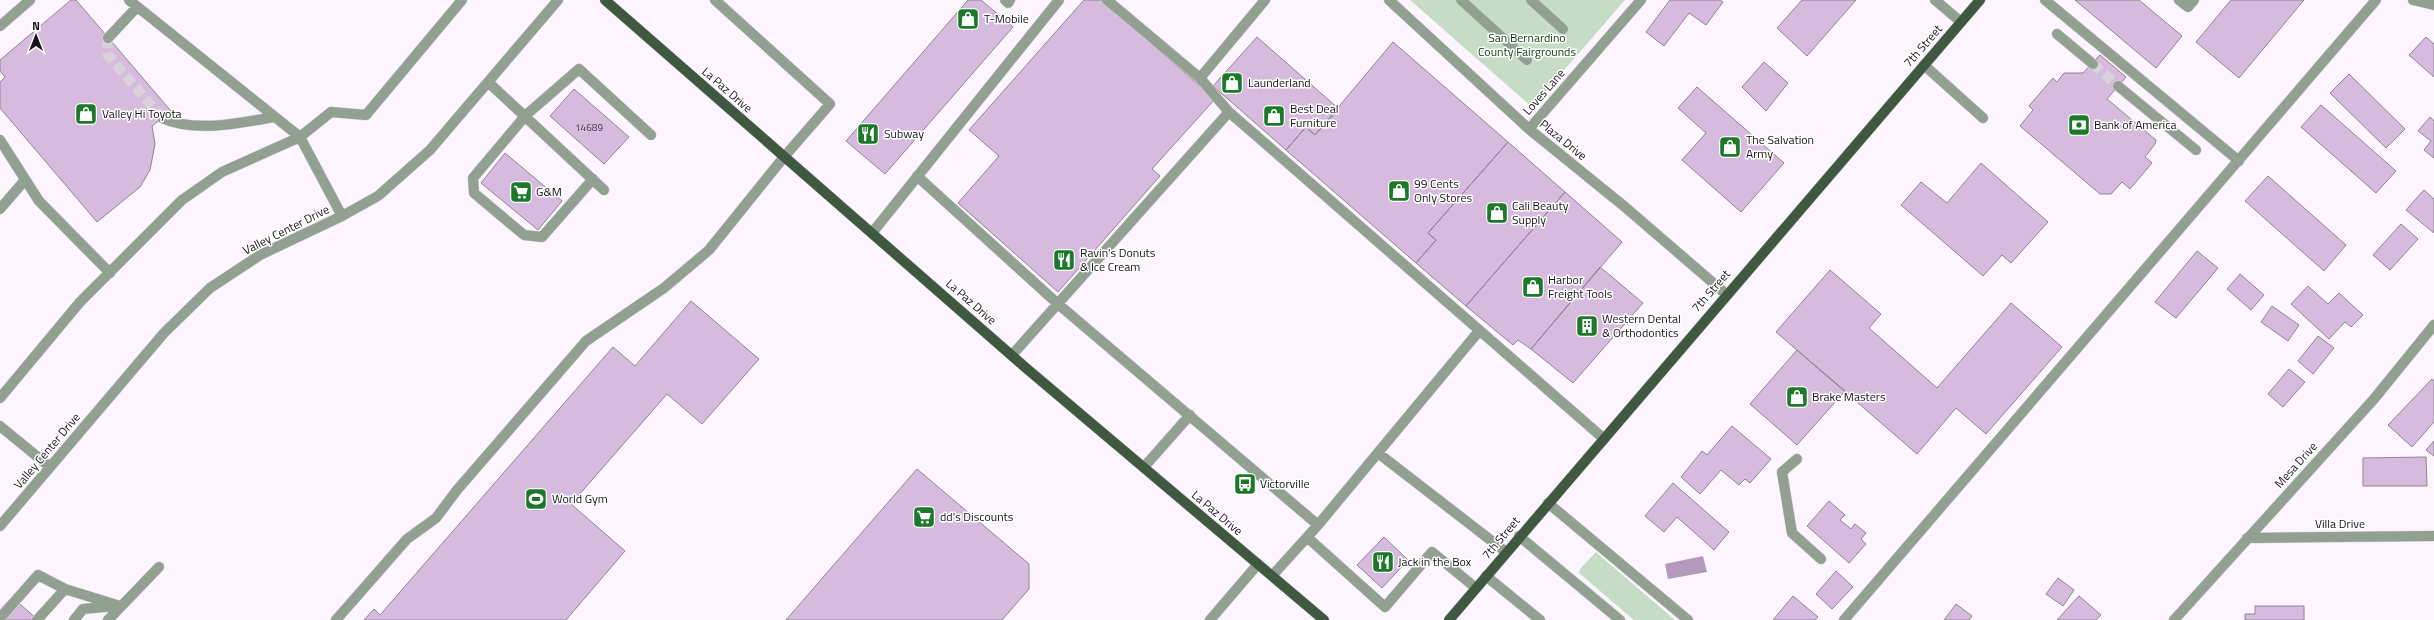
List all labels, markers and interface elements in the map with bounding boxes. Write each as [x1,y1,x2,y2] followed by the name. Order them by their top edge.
[955,6,981,32] shop icon: T-Mobile
[984,9,1029,28] place label: T-Mobile
[16,16,56,56] north arrow
[32,18,40,34] text: N
[1899,20,1947,71] street label: 7th Street
[1478,28,1576,61] park label: San Bernardino County Fairgrounds
[698,62,757,117] street label: La Paz Drive
[1518,64,1569,119] street label: Loves Lane
[1219,70,1245,96] shop icon: Launderland
[1248,73,1311,92] place label: Launderland
[1290,99,1338,132] place label: Best Deal Furniture
[73,101,99,127] shop icon: Valley Hi Toyota
[1261,103,1287,129] shop icon: Best Deal Furniture
[102,104,182,123] place label: Valley Hi Toyota
[2066,112,2092,138] bank icon: Bank of America
[1535,115,1591,165] street label: Plaza Drive
[2094,115,2176,134] place label: Bank of America
[575,120,603,135] house number: 14689
[855,121,881,147] restaurant icon: Subway
[884,124,924,143] place label: Subway
[1746,130,1814,163] place label: The Salvation Army
[1717,134,1743,160] shop icon: The Salvation Army
[1414,174,1473,207] place label: 99 Cents Only Stores
[1386,178,1412,204] shop icon: 99 Cents Only Stores
[508,179,534,205] supermarket icon: G&M
[536,182,562,201] place label: G&M
[1512,196,1569,229] place label: Cali Beauty Supply
[239,200,332,260] street label: Valley Center Drive
[1484,200,1510,226] shop icon: Cali Beauty Supply
[1080,243,1156,276] place label: Ravin's Donuts & Ice Cream
[1051,247,1077,273] restaurant icon: Ravin's Donuts & Ice Cream
[1687,265,1735,316] street label: 7th Street
[1548,270,1613,303] place label: Harbor Freight Tools
[942,274,1001,329] street label: La Paz Drive
[1520,274,1546,300] shop icon: Harbor Freight Tools
[1602,309,1681,342] place label: Western Dental & Orthodontics
[1574,313,1600,339] building icon: Western Dental & Orthodontics
[1784,384,1810,410] shop icon: Brake Masters
[1812,387,1886,406] place label: Brake Masters
[9,408,84,493] street label: Valley Center Drive
[2270,437,2322,492] street label: Mesa Drive
[1232,471,1258,497] bus stop icon: Victorville
[1260,474,1310,493] place label: Victorville
[1188,485,1247,540] street label: La Paz Drive
[523,486,549,512] sports icon: World Gym
[552,489,608,508] place label: World Gym
[911,504,937,530] supermarket icon: dd's Discounts
[940,507,1014,526] place label: dd's Discounts
[1477,511,1525,563] street label: 7th Street
[2315,514,2365,533] street label: Villa Drive
[1370,549,1396,575] restaurant icon: Jack in the Box
[1398,552,1472,571] place label: Jack in the Box

